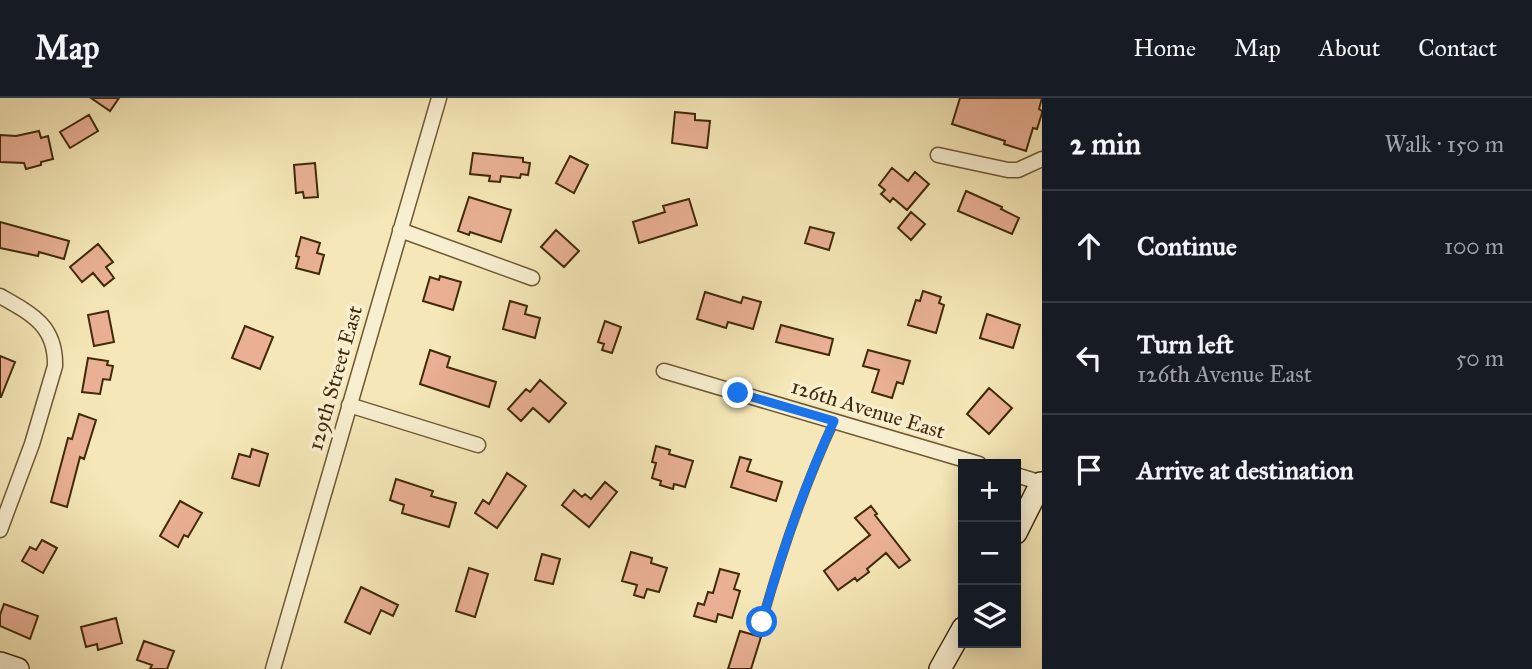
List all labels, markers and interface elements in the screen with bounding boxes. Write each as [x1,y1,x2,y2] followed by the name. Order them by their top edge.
[35,28,99,68] text: Map
[1133,33,1196,63] text: Home
[1234,33,1281,63] text: Map
[1319,33,1380,63] text: About
[1418,33,1497,63] text: Contact
[1070,126,1141,162] text: 2 min
[1384,130,1504,158] text: Walk · 150 m
[1070,227,1108,265] icon: ahead
[1137,230,1237,262] text: Continue
[1444,232,1504,260] text: 100 m
[302,302,368,453] street label: 129th Street East
[1137,328,1233,360] text: Turn left
[1070,339,1108,377] icon: left
[1456,344,1504,372] text: 50 m
[1137,360,1312,388] text: 126th Avenue East
[788,373,949,445] street label: 126th Avenue East
[722,377,753,408] route end
[1070,451,1108,489] icon: arrive
[1137,454,1354,486] text: Arrive at destination
[958,459,1021,648] map controls
[958,459,1021,522] button: +
[958,522,1021,585] button: −
[958,585,1021,648] button: layers
[746,606,777,637] route start

